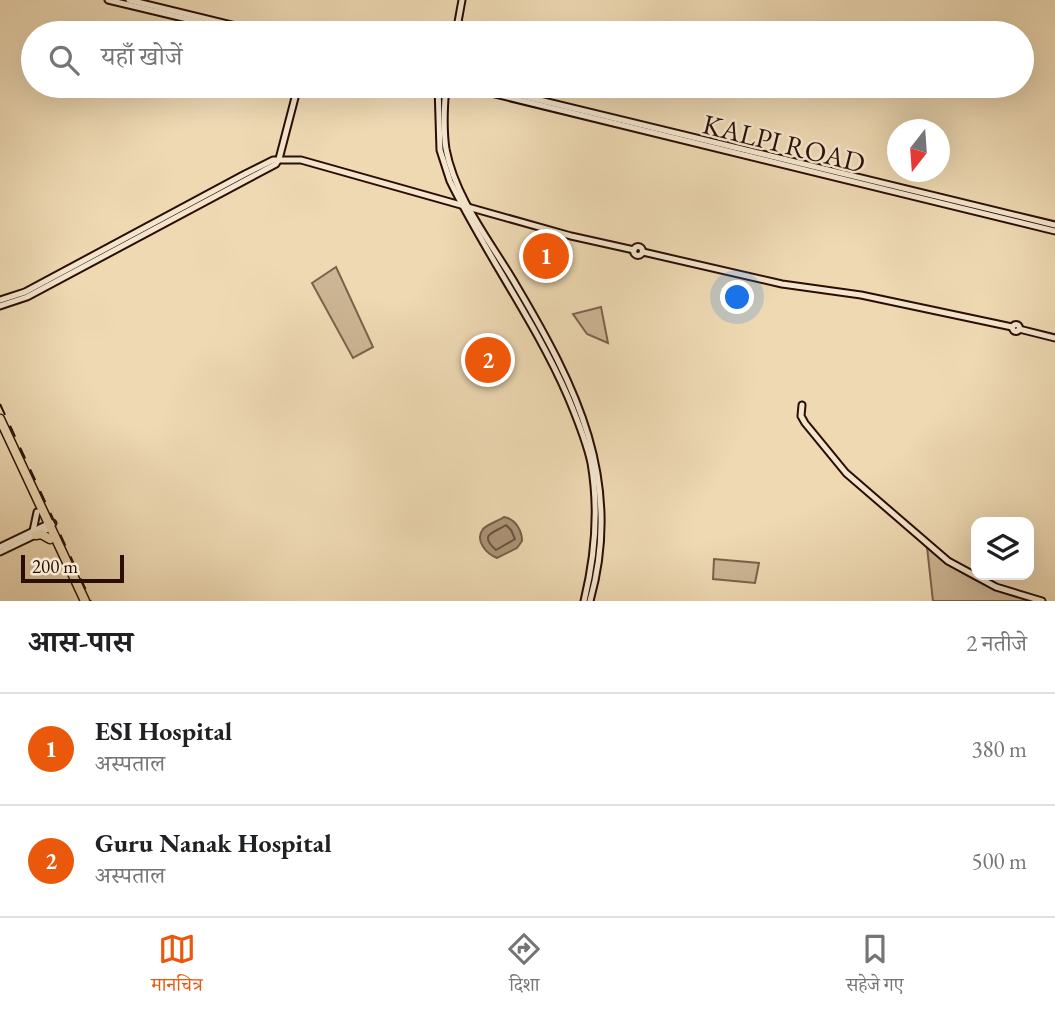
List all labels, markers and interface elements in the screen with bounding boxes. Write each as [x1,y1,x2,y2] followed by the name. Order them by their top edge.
[21,21,1034,98] search box
[101,39,182,73] text: यहाँ खोजें
[45,41,83,79] icon: search
[699,105,869,181] street label: KALPI ROAD
[887,119,950,182] north arrow
[523,230,569,282] pin: 1
[720,280,754,314] your location
[465,334,511,386] pin: 2
[971,517,1034,580] map controls
[971,517,1034,580] button: layers
[21,552,124,584] scale bar
[32,554,78,579] text: 200 m
[28,622,133,661] text: आस-पास
[966,628,1027,658] text: 2 नतीजे
[95,714,232,748] text: ESI Hospital
[45,734,57,764] text: 1
[971,734,1027,764] text: 380 m
[95,748,165,778] text: अस्पताल
[95,826,332,860] text: Guru Nanak Hospital
[45,846,57,876] text: 2
[971,846,1027,876] text: 500 m
[95,860,165,890] text: अस्पताल
[151,930,203,1003] tab: मानचित्र
[505,930,543,1003] tab: दिशा
[846,930,904,1003] tab: सहेजे गए

